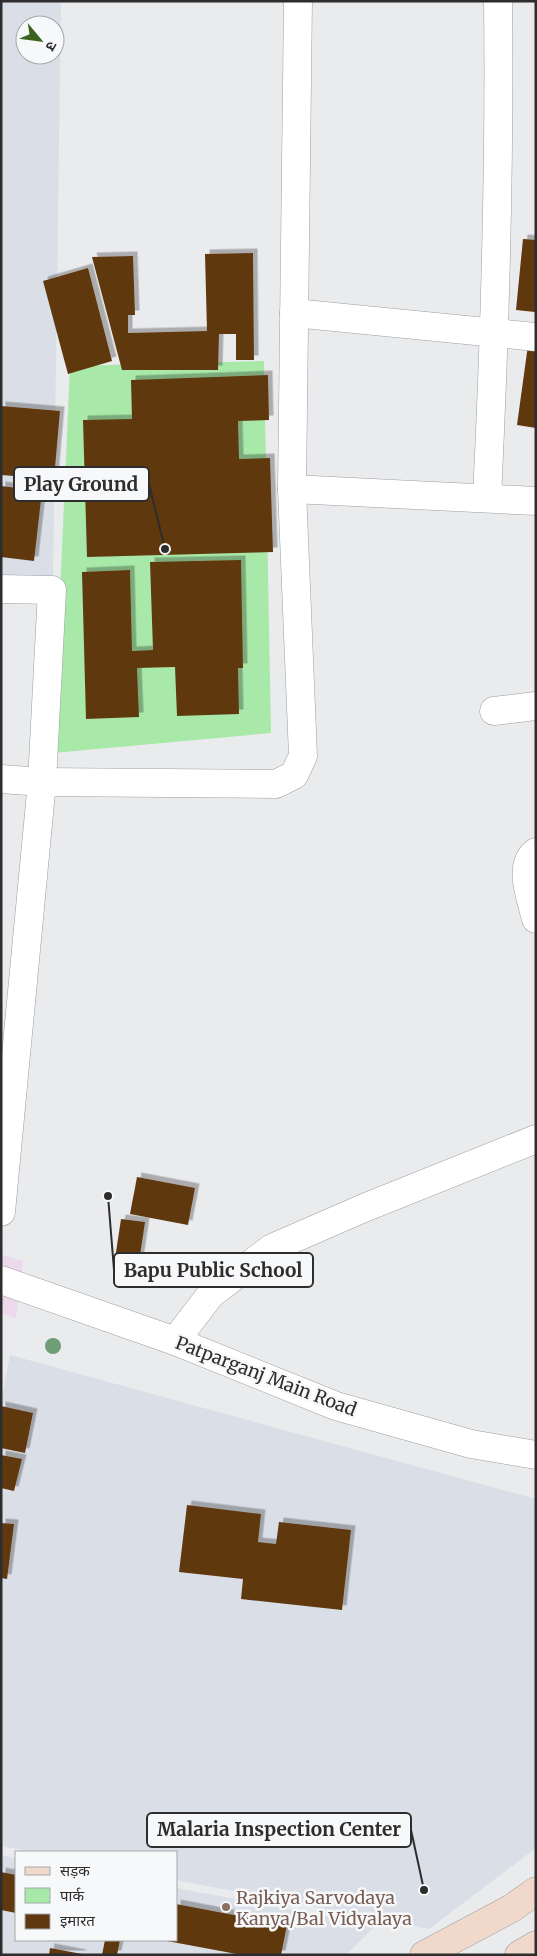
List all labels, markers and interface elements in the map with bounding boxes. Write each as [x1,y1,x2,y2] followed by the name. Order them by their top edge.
[15,15,65,65] north arrow
[41,38,61,55] text: उ
[14,467,149,501] callout: Play Ground
[24,472,139,496] text: Play Ground
[114,1253,313,1287] callout: Bapu Public School
[124,1258,302,1282] text: Bapu Public School
[172,1331,360,1421] street label: Patparganj Main Road
[147,1813,411,1847] callout: Malaria Inspection Center
[157,1817,401,1841] text: Malaria Inspection Center
[15,1851,178,1941] legend
[60,1861,90,1880] text: सड़क
[60,1886,84,1905] text: पार्क
[236,1886,412,1930] place label: Rajkiya Sarvodaya Kanya/Bal Vidyalaya
[220,1901,232,1913] marker: Rajkiya Sarvodaya Kanya/Bal Vidyalaya
[60,1911,95,1930] text: इमारत

